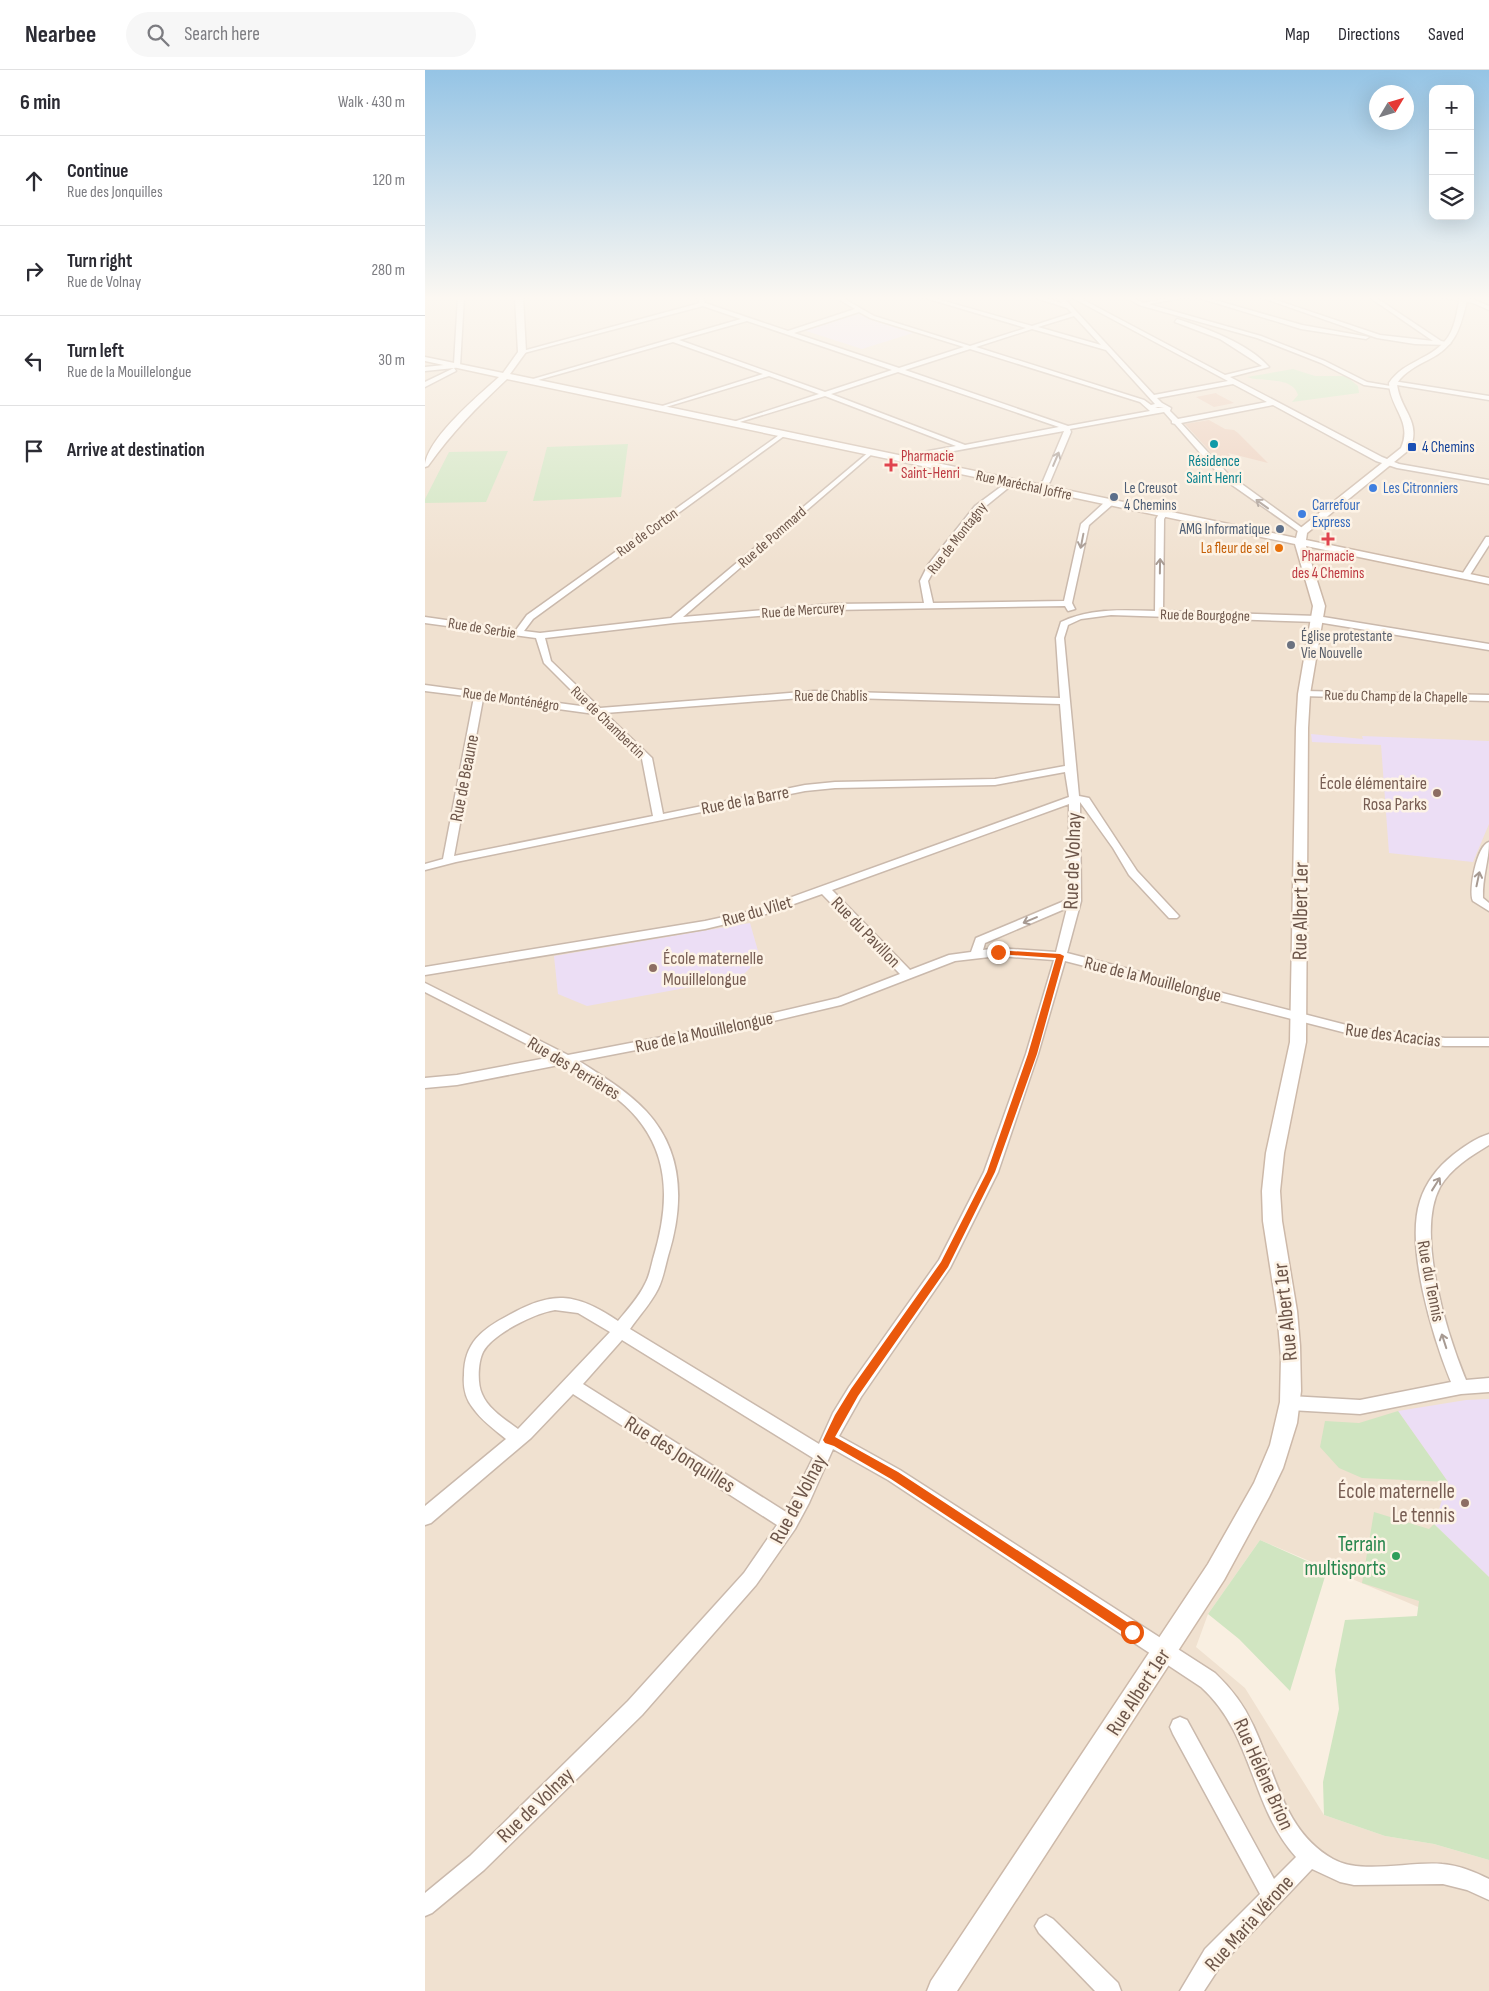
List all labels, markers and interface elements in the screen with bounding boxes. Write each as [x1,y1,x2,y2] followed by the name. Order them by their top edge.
[126,12,476,57] search box
[25,20,96,49] text: Nearbee
[144,21,172,49] icon: search
[184,23,260,46] text: Search here
[1285,24,1310,45] text: Map
[1338,24,1400,45] text: Directions
[1428,24,1464,45] text: Saved
[1369,85,1414,130] north arrow
[1429,85,1474,220] map controls
[1429,85,1474,130] button: +
[20,90,61,115] text: 6 min
[338,93,405,112] text: Walk · 430 m
[1429,130,1474,175] button: −
[67,160,128,183] text: Continue
[20,167,48,195] icon: ahead
[373,171,405,190] text: 120 m
[1429,175,1474,220] button: layers
[67,183,163,202] text: Rue des Jonquilles
[67,250,132,273] text: Turn right
[20,257,48,285] icon: right
[371,261,405,280] text: 280 m
[67,273,141,292] text: Rue de Volnay
[67,340,124,363] text: Turn left
[20,347,48,375] icon: left
[378,351,405,370] text: 30 m
[67,363,192,382] text: Rue de la Mouillelongue
[20,437,48,465] icon: arrive
[1208,438,1220,450] marker: Résidence Saint Henri
[1422,438,1475,457] place label: 4 Chemins
[67,439,205,462] text: Arrive at destination
[1406,441,1418,453] marker: 4 Chemins
[901,447,960,483] place label: Pharmacie Saint-Henri
[1052,452,1062,467] one-way arrow
[1186,452,1242,488] place label: Résidence Saint Henri
[885,459,897,471] marker: Pharmacie Saint-Henri
[974,466,1074,505] street label: Rue Maréchal Joffre
[1124,479,1178,515] place label: Le Creusot 4 Chemins
[1383,479,1458,498] place label: Les Citronniers
[1367,482,1379,494] marker: Les Citronniers
[1108,491,1120,503] marker: Le Creusot 4 Chemins
[1312,496,1361,532] place label: Carrefour Express
[923,498,992,578] street label: Rue de Montagny
[1255,499,1269,509] one-way arrow
[734,503,810,572] street label: Rue de Pommard
[613,504,682,561] street label: Rue de Corton
[1296,508,1308,520] marker: Carrefour Express
[1178,520,1270,539] place label: AMG Informatique
[1274,523,1286,535] marker: AMG Informatique
[1077,532,1087,548] one-way arrow
[1322,533,1334,545] marker: Pharmacie des 4 Chemins
[1201,539,1269,558] place label: La fleur de sel
[1273,542,1285,554] marker: La fleur de sel
[1292,547,1364,583] place label: Pharmacie des 4 Chemins
[1155,558,1165,574] one-way arrow
[761,598,845,623] street label: Rue de Mercurey
[1160,605,1250,626] street label: Rue de Bourgogne
[447,614,517,643] street label: Rue de Serbie
[1301,627,1393,663] place label: Église protestante Vie Nouvelle
[1285,639,1297,651] marker: Église protestante Vie Nouvelle
[567,682,649,763] street label: Rue de Chambertin
[462,683,560,716] street label: Rue de Monténégro
[1324,686,1468,707] street label: Rue du Champ de la Chapelle
[794,687,868,706] street label: Rue de Chablis
[446,733,483,823] street label: Rue de Beaune
[1319,773,1427,815] place label: École élémentaire Rosa Parks
[699,782,791,819] street label: Rue de la Barre
[1431,787,1443,799] marker: École élémentaire Rosa Parks
[1058,812,1087,910] street label: Rue de Volnay
[1287,862,1314,960] street label: Rue Albert 1er
[1474,871,1483,887] one-way arrow
[720,891,795,931] street label: Rue du Vilet
[827,893,905,972] street label: Rue du Pavillon
[1023,916,1038,926] one-way arrow
[987,941,1010,964] route end
[663,948,763,990] place label: École maternelle Mouillelongue
[1082,952,1223,1007] street label: Rue de la Mouillelongue
[647,962,659,974] marker: École maternelle Mouillelongue
[633,1008,775,1057] street label: Rue de la Mouillelongue
[1344,1019,1442,1052] street label: Rue des Acacias
[524,1033,624,1104] street label: Rue des Perrières
[1430,1177,1441,1191] one-way arrow
[1412,1239,1449,1324] street label: Rue du Tennis
[1268,1262,1303,1362] street label: Rue Albert 1er
[1439,1334,1449,1350] one-way arrow
[620,1411,740,1498] street label: Rue des Jonquilles
[765,1450,832,1548] street label: Rue de Volnay
[1338,1479,1455,1528] place label: École maternelle Le tennis
[1459,1497,1471,1509] marker: École maternelle Le tennis
[1304,1532,1386,1581] place label: Terrain multisports
[1390,1550,1402,1562] marker: Terrain multisports
[1121,1621,1144,1644] route start
[1101,1644,1176,1740] street label: Rue Albert 1er
[1228,1715,1299,1834] street label: Rue Hélène Brion
[492,1763,579,1848] street label: Rue de Volnay
[1200,1870,1299,1977] street label: Rue Maria Vérone

